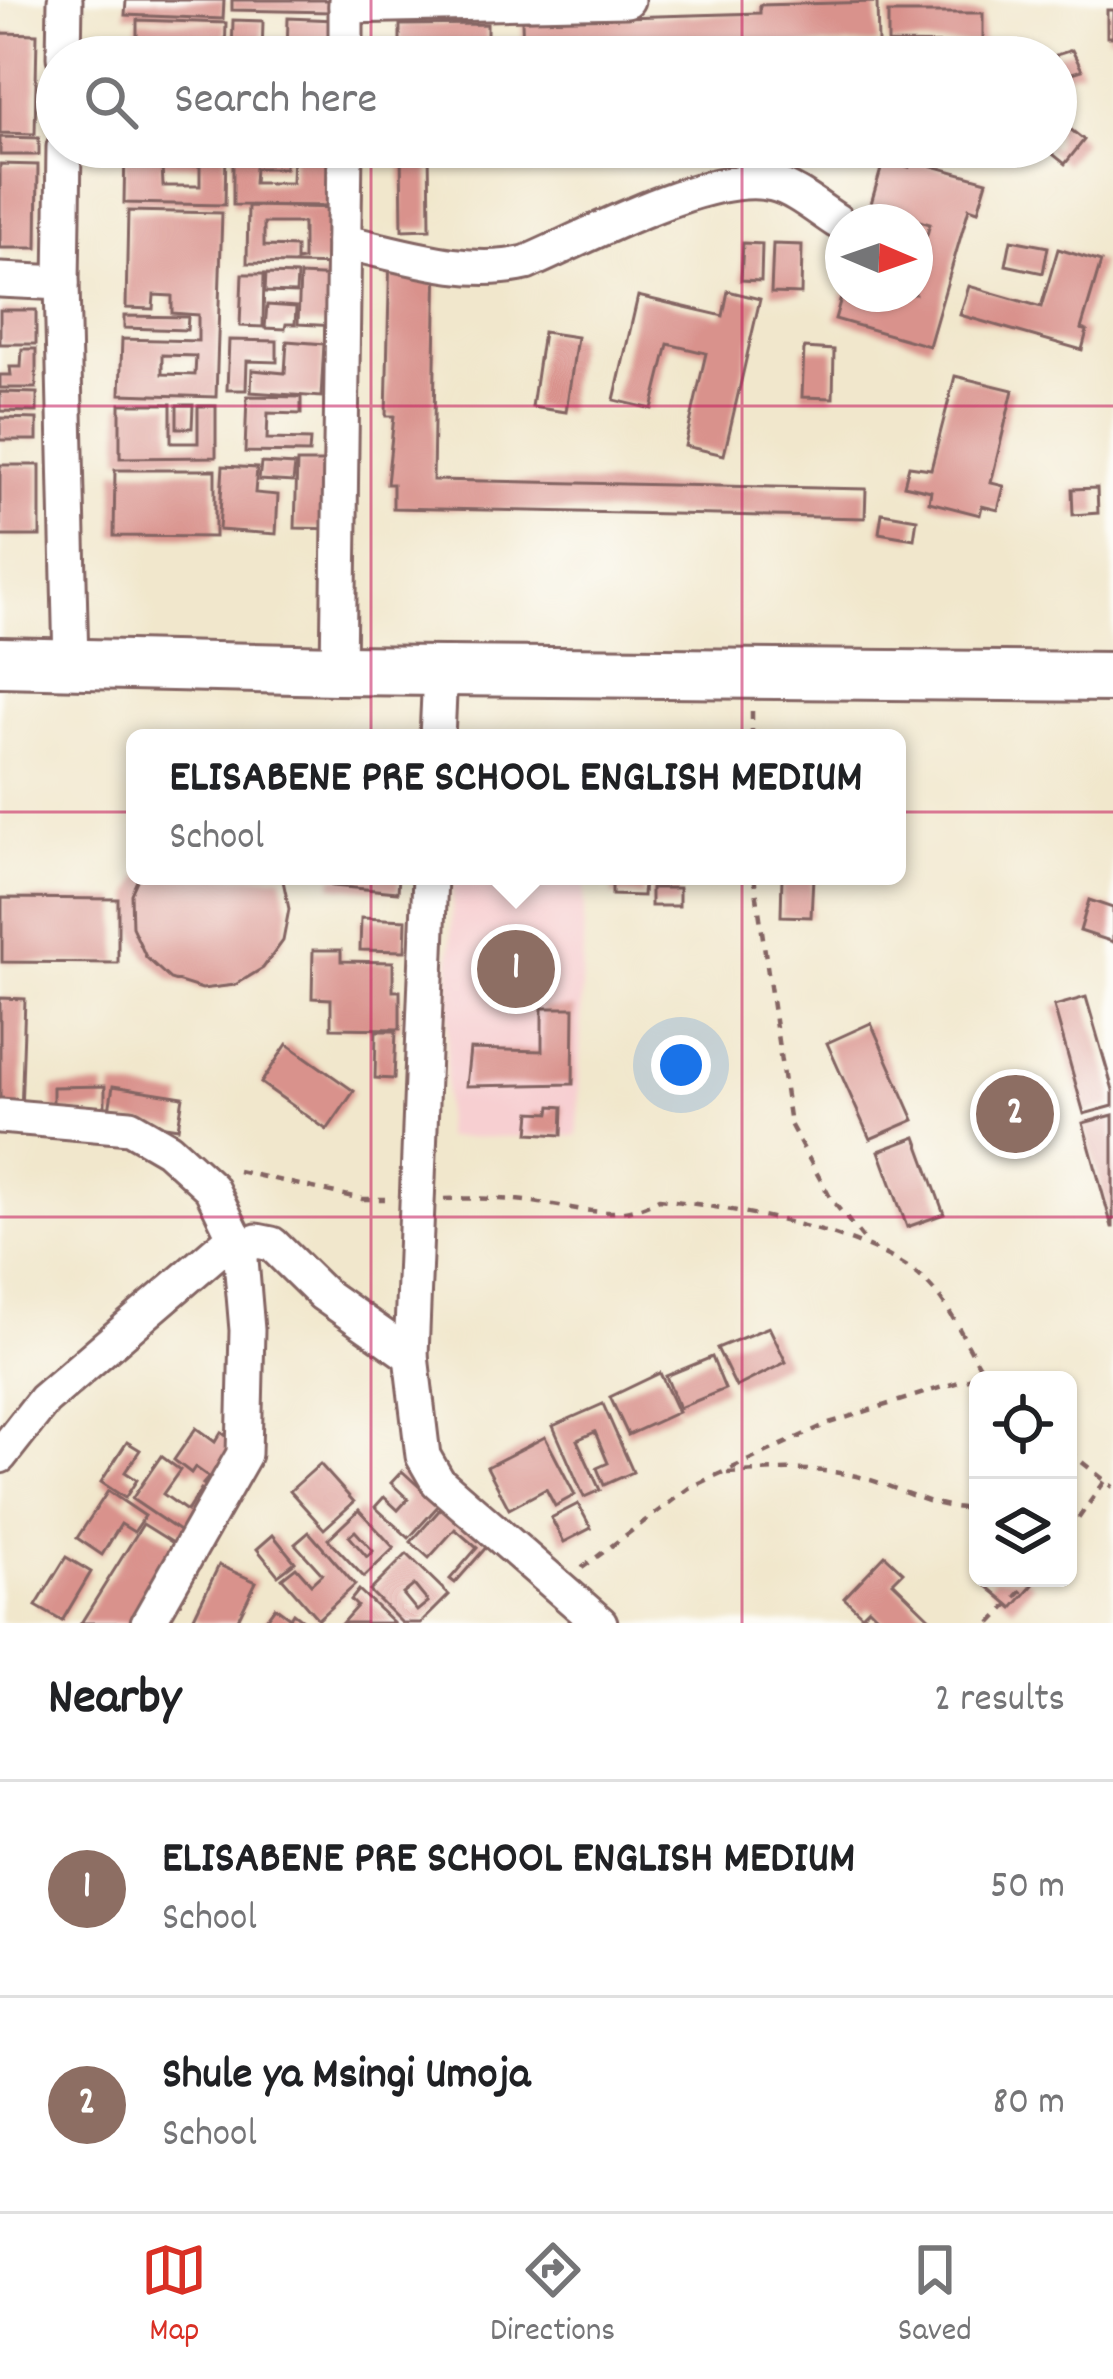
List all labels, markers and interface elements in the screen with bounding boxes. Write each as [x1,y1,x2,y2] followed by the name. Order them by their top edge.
[36,36,1077,168] search box
[78,69,144,135] icon: search
[174,70,377,134] text: Search here
[825,204,933,312] north arrow
[126,729,906,885] popup
[169,748,863,812] text: ELISABENE PRE SCHOOL ENGLISH MEDIUM
[169,812,264,867] text: School
[477,924,555,1014] pin: 1
[651,1035,711,1095] your location
[976,1069,1054,1159] pin: 2
[969,1371,1077,1587] map controls
[969,1371,1077,1479] button: locate
[969,1479,1077,1587] button: layers
[48,1665,181,1737] text: Nearby
[934,1674,1065,1729] text: 2 results
[162,1829,855,1893] text: ELISABENE PRE SCHOOL ENGLISH MEDIUM
[83,1861,91,1916] text: 1
[990,1861,1065,1916] text: 50 m
[162,1893,257,1948] text: School
[162,2045,530,2109] text: Shule ya Msingi Umoja
[78,2077,96,2132] text: 2
[992,2077,1065,2132] text: 80 m
[162,2109,257,2164] text: School
[141,2237,207,2356] tab: Map
[490,2237,615,2356] tab: Directions
[898,2237,972,2356] tab: Saved

